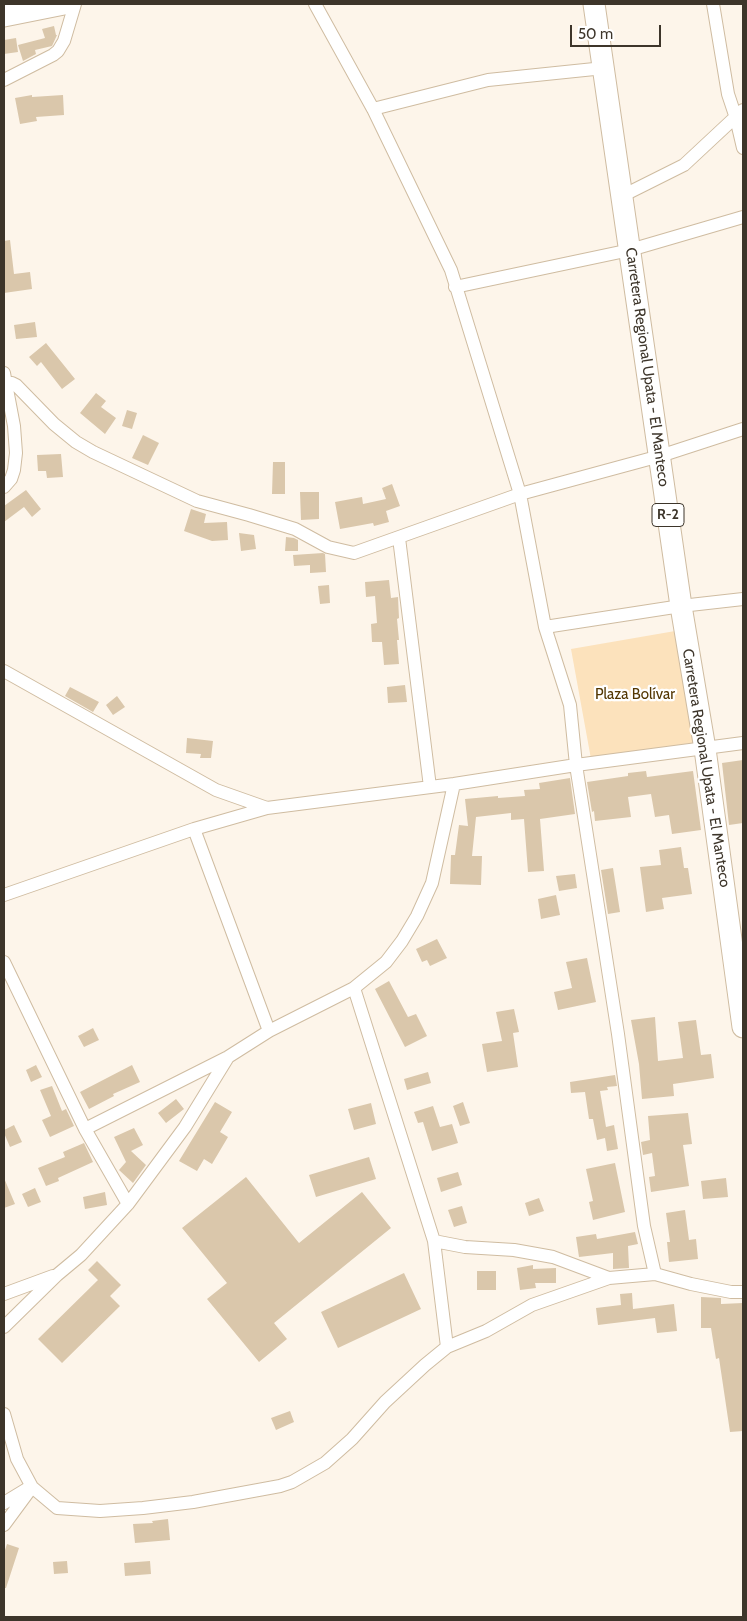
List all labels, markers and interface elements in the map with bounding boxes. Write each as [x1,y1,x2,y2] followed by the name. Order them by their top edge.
[572,15,663,47] scale bar
[578,25,613,43] text: 50 m
[621,246,673,488] street label: Carretera Regional Upata - El Manteco
[652,504,684,526] road number: R-2
[678,647,734,889] street label: Carretera Regional Upata - El Manteco
[595,686,675,704] park label: Plaza Bolívar

